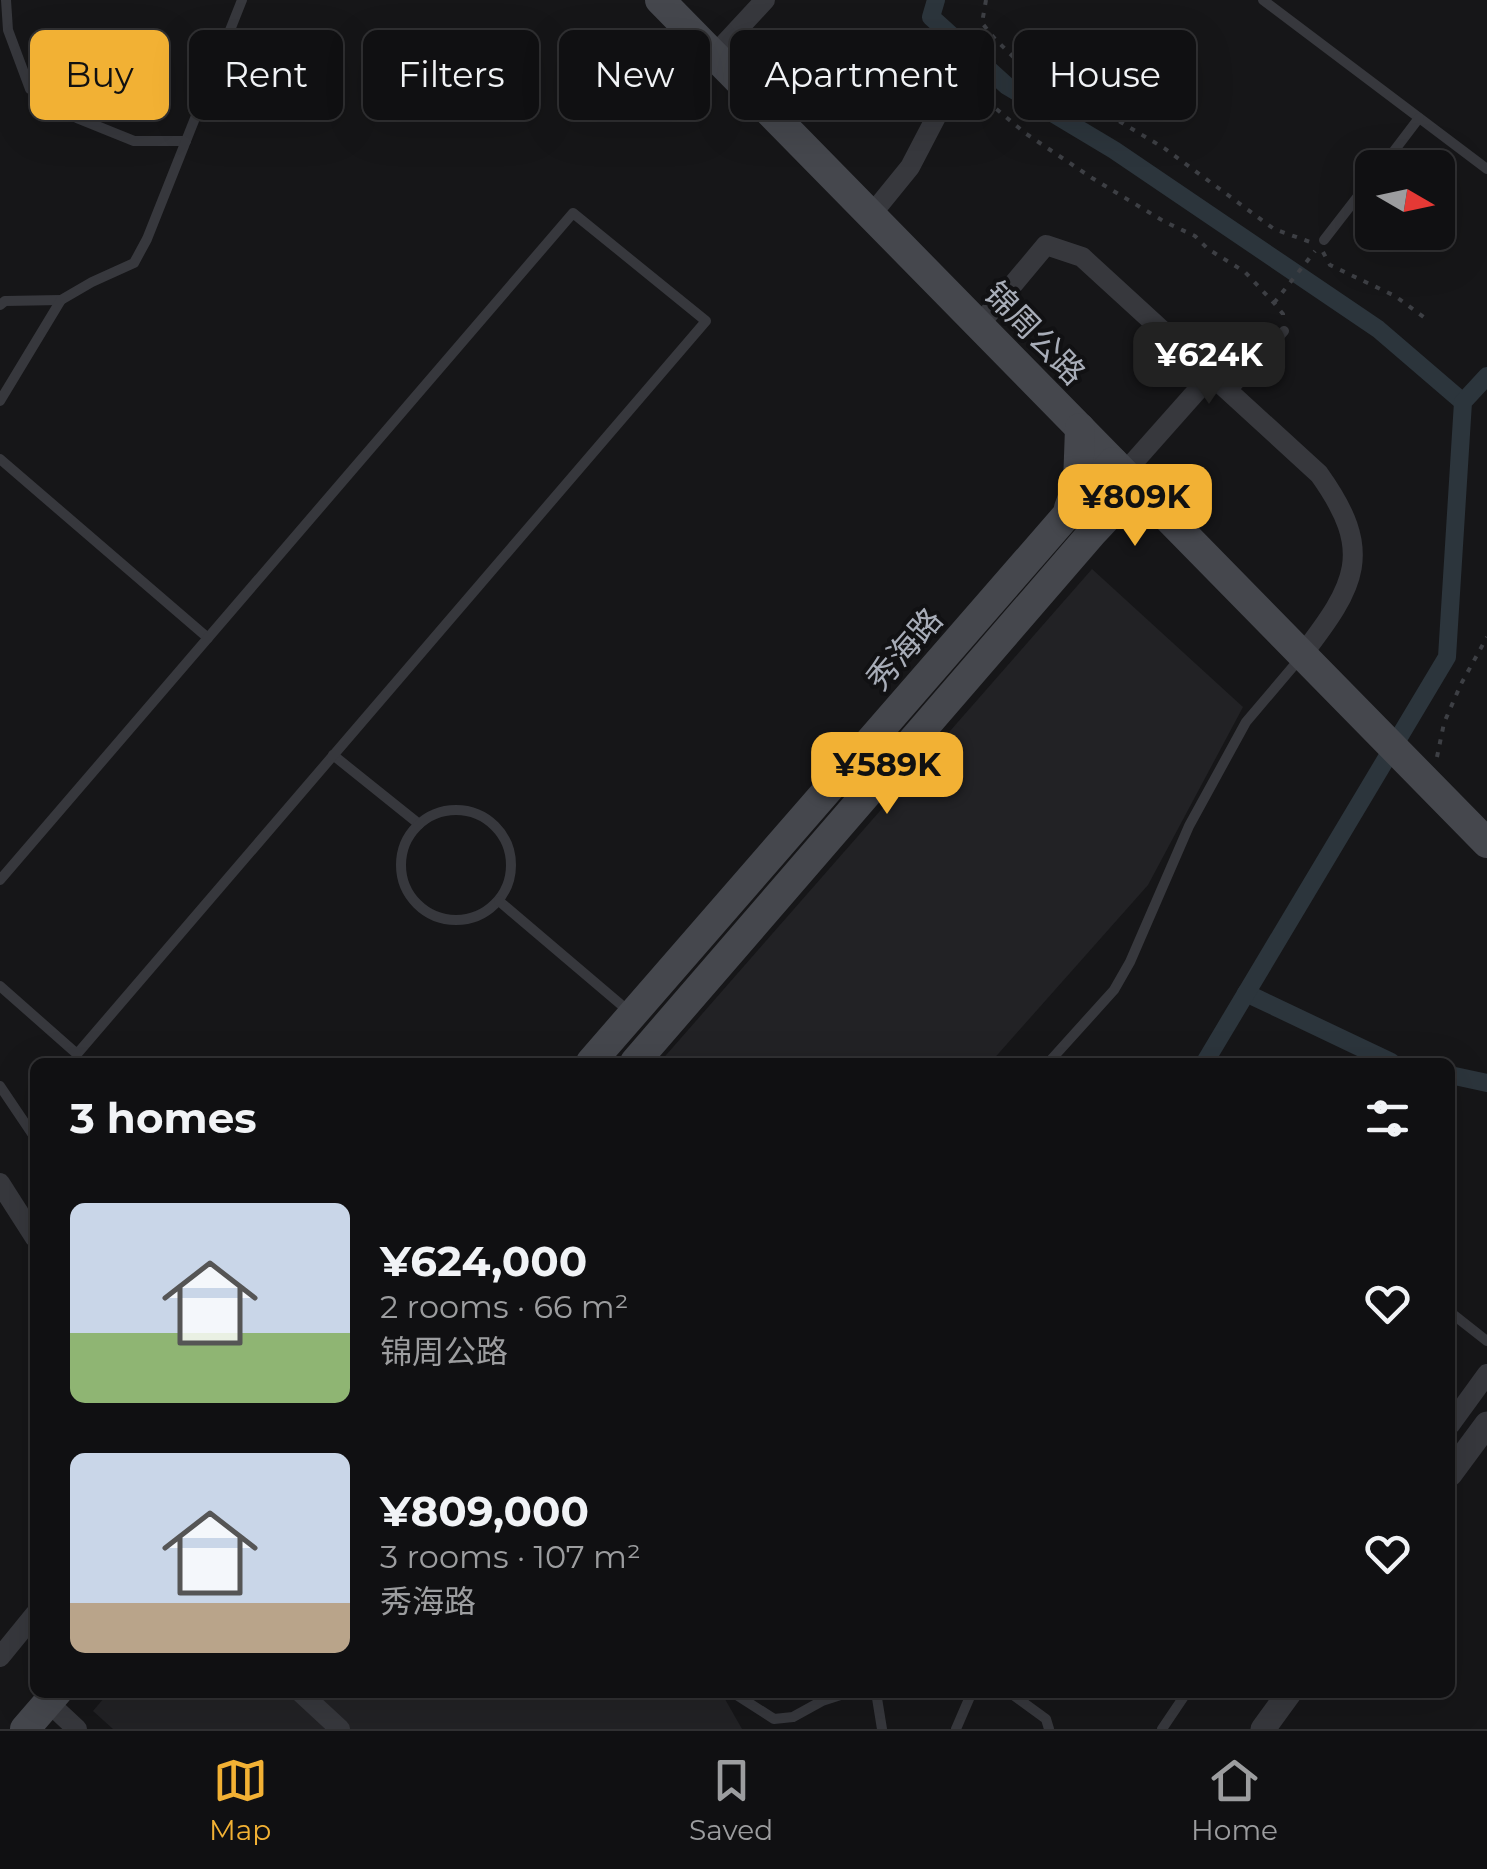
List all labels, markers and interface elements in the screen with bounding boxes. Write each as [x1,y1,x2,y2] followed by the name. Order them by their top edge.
[30,30,169,120] chip: Buy
[189,30,343,120] chip: Rent
[363,30,539,120] chip: Filters
[559,30,710,120] chip: New
[730,30,994,120] chip: Apartment
[1014,30,1196,120] chip: House
[1355,150,1455,250] north arrow
[1355,150,1455,250] map controls
[977,273,1093,393] street label: 锦周公路
[1139,322,1279,407] pin: ¥624K
[1155,335,1263,374] text: ¥624K
[1065,464,1205,549] pin: ¥809K
[1080,477,1190,516] text: ¥809K
[858,600,950,698] street label: 秀海路
[817,732,957,817] pin: ¥589K
[833,745,941,784] text: ¥589K
[1360,1091,1415,1146] icon: filters
[70,1092,256,1144] text: 3 homes
[380,1235,587,1287] text: ¥624,000
[150,1243,270,1363] icon: home
[1360,1276,1415,1331] icon: heart
[380,1287,629,1326] text: 2 rooms · 66 m²
[380,1332,508,1371] text: 锦周公路
[380,1485,589,1537] text: ¥809,000
[150,1493,270,1613] icon: home
[1360,1526,1415,1581] icon: heart
[380,1537,641,1576] text: 3 rooms · 107 m²
[380,1582,476,1621] text: 秀海路
[209,1753,271,1847] tab: Map
[689,1753,773,1847] tab: Saved
[1191,1753,1278,1847] tab: Home

